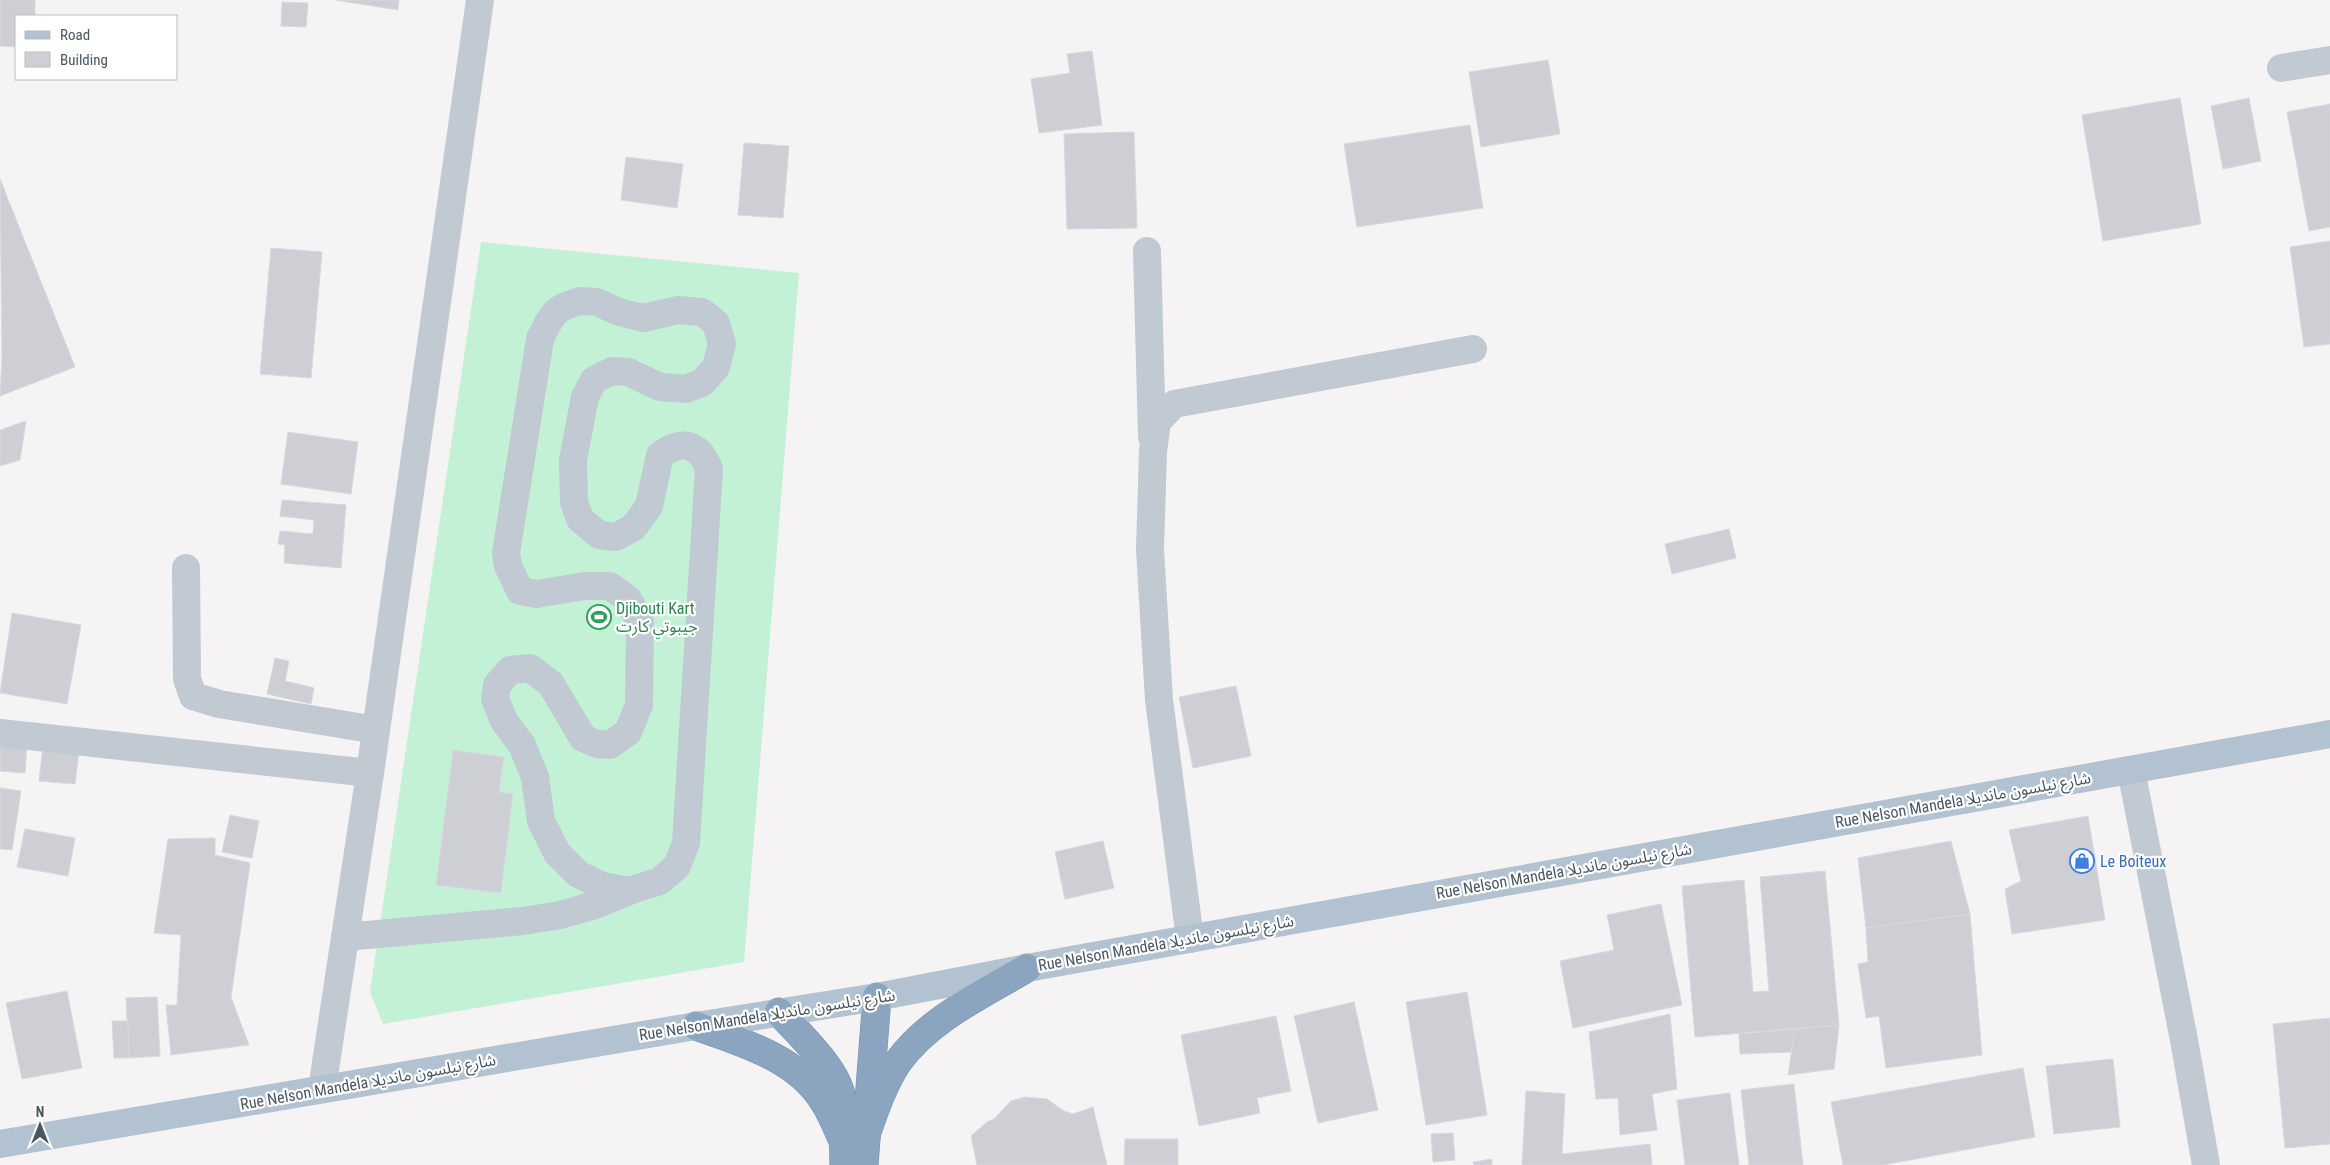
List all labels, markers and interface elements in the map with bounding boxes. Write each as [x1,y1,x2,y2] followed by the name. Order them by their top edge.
[15,15,178,80] legend
[60,26,90,44] text: Road
[60,51,108,69] text: Building
[616,599,698,638] place label: Djibouti Kart جيبوتي كارت
[586,604,612,630] sports icon: Djibouti Kart جيبوتي كارت
[1834,768,2093,835] street label: Rue Nelson Mandela شارع نيلسون مانديلا
[1435,839,1694,906] street label: Rue Nelson Mandela شارع نيلسون مانديلا
[2069,848,2095,874] shop icon: Le Boiteux
[2100,852,2166,871] place label: Le Boiteux
[1037,911,1296,978] street label: Rue Nelson Mandela شارع نيلسون مانديلا
[638,985,897,1048] street label: Rue Nelson Mandela شارع نيلسون مانديلا
[239,1050,498,1117] street label: Rue Nelson Mandela شارع نيلسون مانديلا
[15,1100,65,1150] north arrow
[36,1104,44,1120] text: N

